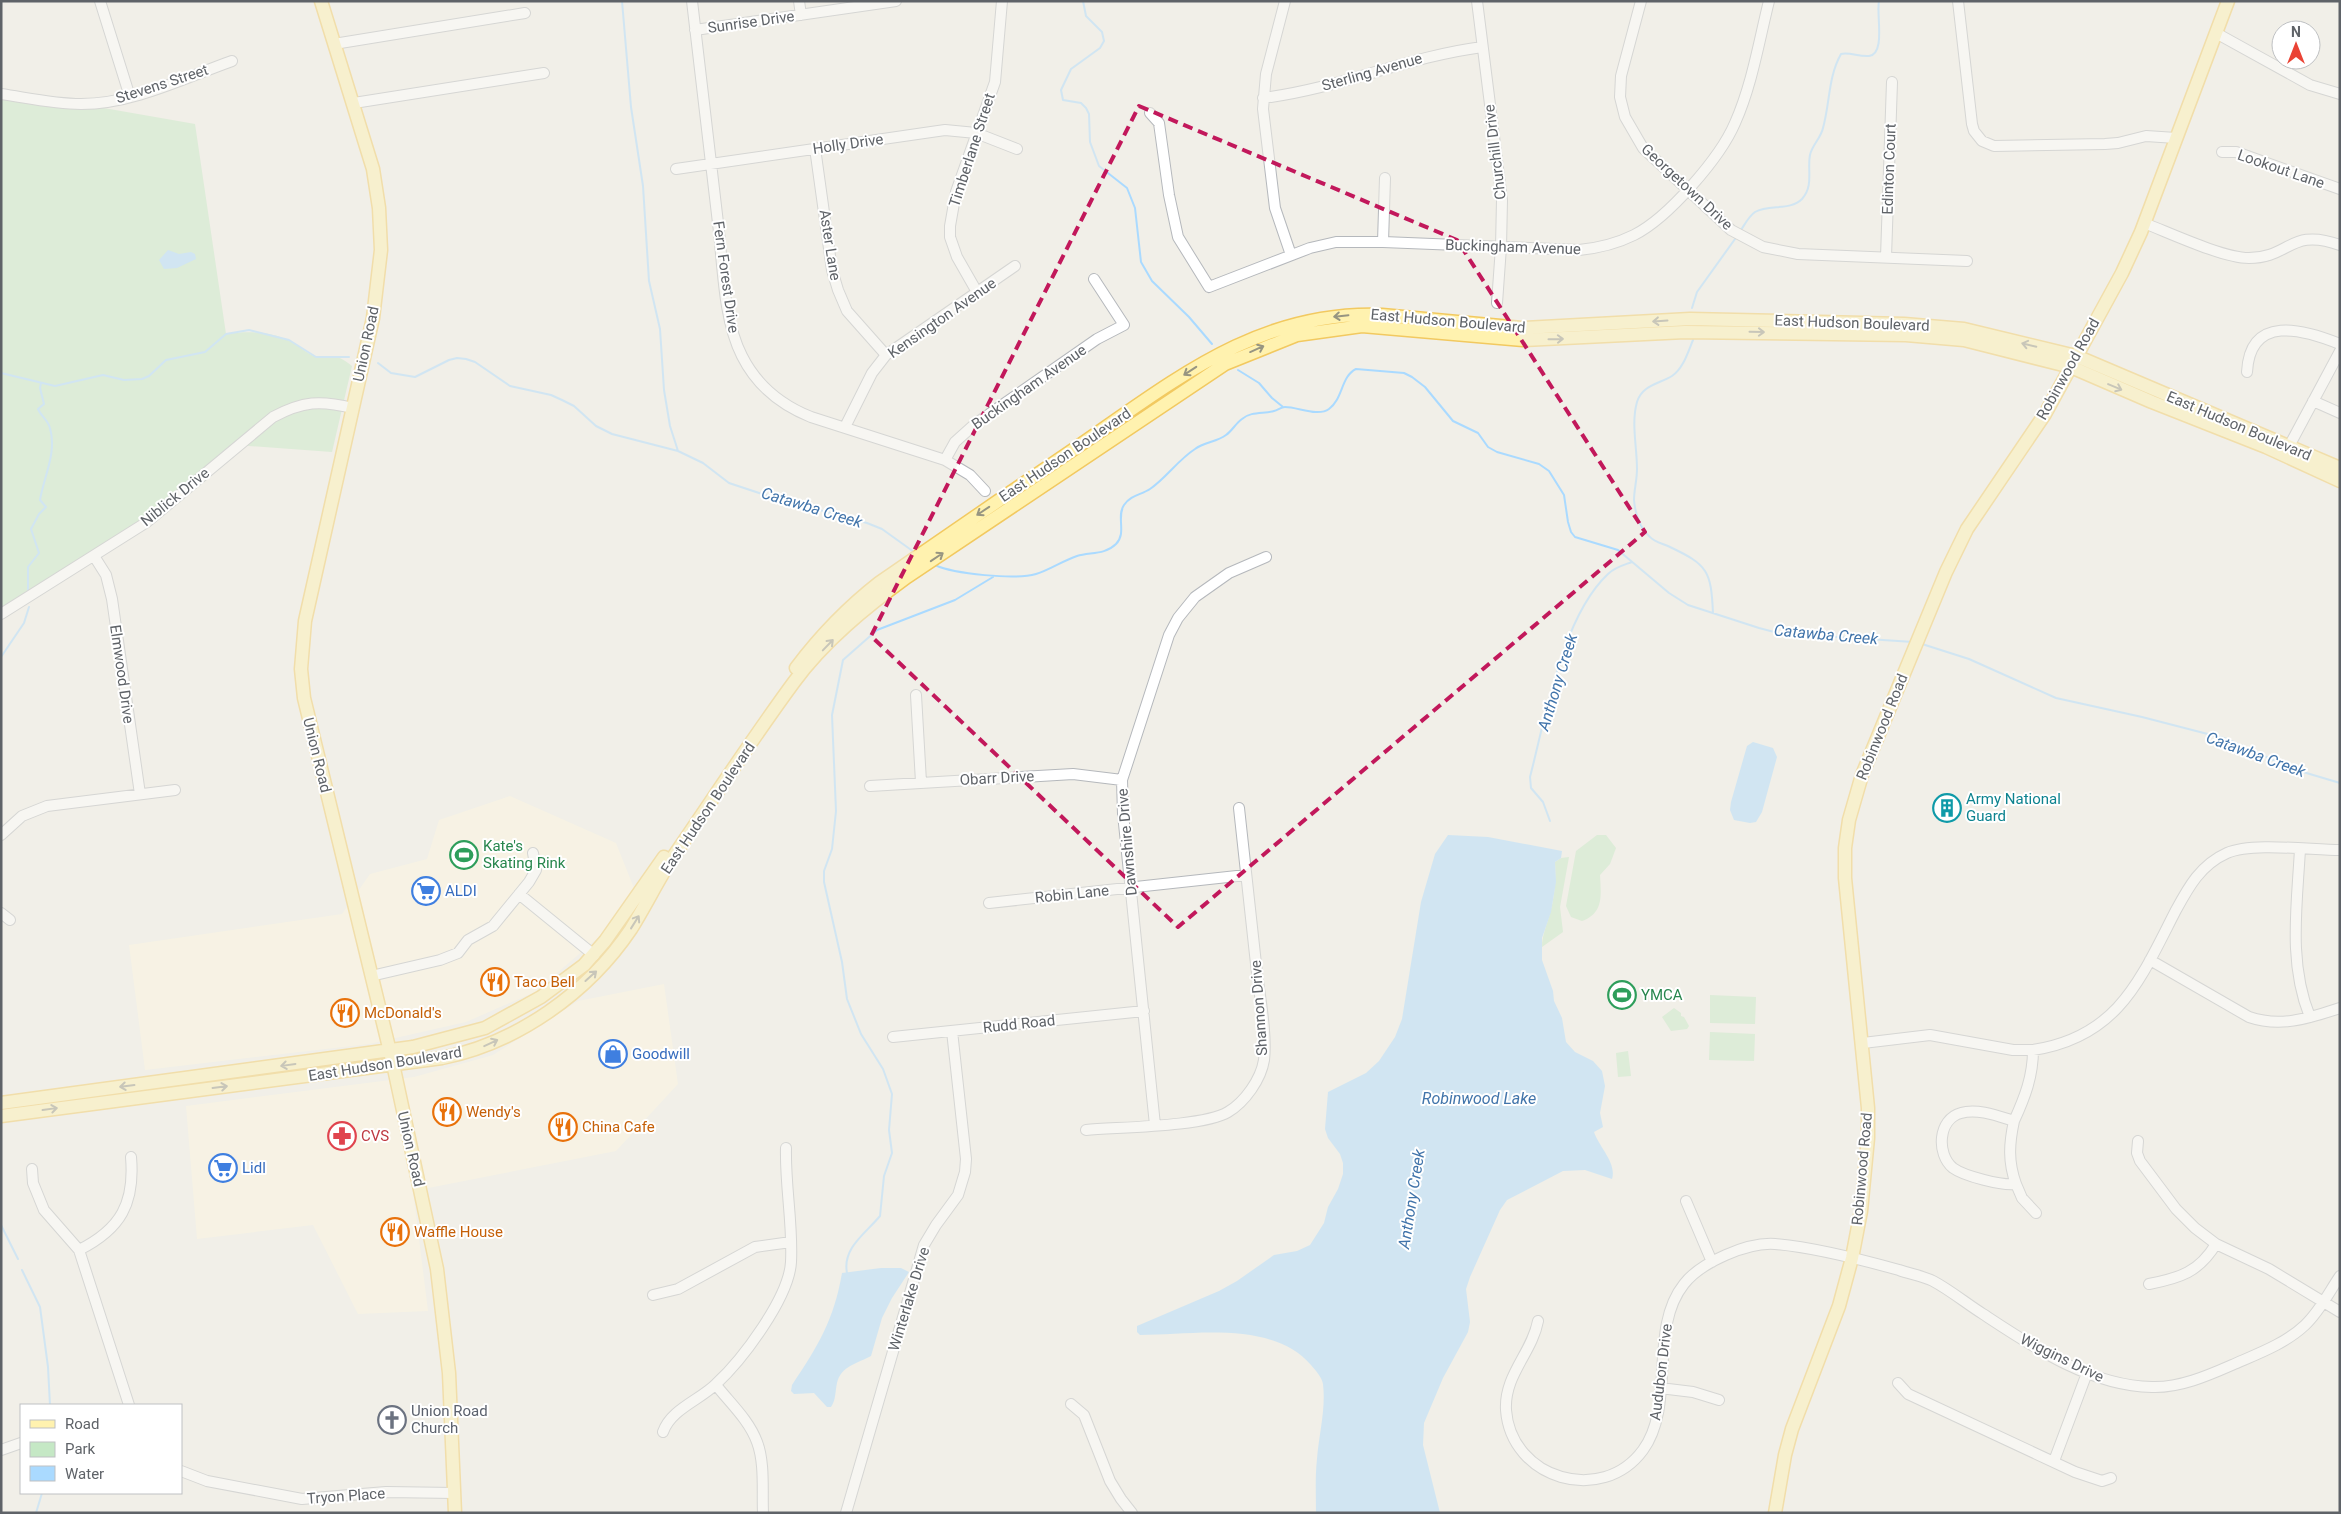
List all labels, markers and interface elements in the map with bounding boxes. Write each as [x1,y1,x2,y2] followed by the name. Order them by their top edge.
[707,7,796,37] street label: Sunrise Drive
[2271,20,2321,70] north arrow
[2291,24,2301,40] text: N
[1320,49,1424,95] street label: Sterling Avenue
[114,61,211,107] street label: Stevens Street
[945,91,999,209] street label: Timberlane Street
[1480,103,1510,201] street label: Churchill Drive
[1878,123,1900,215] street label: Edinton Court
[812,130,884,158] street label: Holly Drive
[1638,140,1736,234] street label: Georgetown Drive
[2235,146,2327,192] street label: Lookout Lane
[816,208,845,282] street label: Aster Lane
[709,220,743,334] street label: Fern Forest Drive
[1445,236,1581,258] street label: Buckingham Avenue
[884,274,1000,362] street label: Kensington Avenue
[349,305,383,383] street label: Union Road
[1370,305,1526,337] street label: East Hudson Boulevard
[1333,311,1349,321] one-way arrow
[1774,311,1930,335] street label: East Hudson Boulevard
[2033,315,2103,423] street label: Robinwood Road
[1652,316,1668,325] one-way arrow
[1749,327,1765,337] one-way arrow
[1547,334,1563,343] one-way arrow
[2021,340,2037,349] one-way arrow
[968,341,1090,433] street label: Buckingham Avenue
[1249,344,1264,354] one-way arrow
[1183,366,1197,377] one-way arrow
[2107,382,2122,392] one-way arrow
[2164,387,2314,465] street label: East Hudson Boulevard
[996,404,1134,506] street label: East Hudson Boulevard
[137,464,213,530] street label: Niblick Drive
[759,483,866,532] water label: Catawba Creek
[976,506,990,516] one-way arrow
[930,552,944,562] one-way arrow
[1773,620,1880,649] water label: Catawba Creek
[106,623,138,725] street label: Elmwood Drive
[1533,630,1582,734] water label: Anthony Creek
[822,639,834,651] one-way arrow
[1852,671,1912,783] street label: Robinwood Road
[299,716,335,794] street label: Union Road
[2204,728,2309,782] water label: Catawba Creek
[657,739,759,877] street label: East Hudson Boulevard
[959,767,1035,789] street label: Obarr Drive
[1113,788,1141,896] street label: Dawnshire Drive
[1966,790,2061,825] place label: Army National Guard
[1932,793,1962,823] building icon: Army National Guard
[483,837,566,872] place label: Kate's Skating Rink
[449,840,479,870] sports icon: Kate's Skating Rink
[411,876,441,906] supermarket icon: ALDI
[1034,881,1110,907] street label: Robin Lane
[445,882,477,900] place label: ALDI
[630,915,640,929] one-way arrow
[1247,959,1271,1057] street label: Shannon Drive
[480,967,510,997] restaurant icon: Taco Bell
[584,970,597,982] one-way arrow
[514,973,575,991] place label: Taco Bell
[1607,980,1637,1010] sports icon: YMCA
[1641,986,1683,1004] place label: YMCA
[330,998,360,1028] restaurant icon: McDonald's
[364,1004,442,1022] place label: McDonald's
[982,1011,1056,1037] street label: Rudd Road
[483,1038,498,1047] one-way arrow
[598,1039,628,1069] shop icon: Goodwill
[307,1043,463,1085] street label: East Hudson Boulevard
[632,1045,690,1063] place label: Goodwill
[280,1060,296,1070] one-way arrow
[119,1082,135,1092] one-way arrow
[212,1082,228,1092] one-way arrow
[1422,1089,1536,1108] water label: Robinwood Lake
[432,1097,462,1127] restaurant icon: Wendy's
[466,1103,521,1121] place label: Wendy's
[41,1104,57,1114] one-way arrow
[394,1110,428,1188] street label: Union Road
[548,1112,578,1142] restaurant icon: China Cafe
[1848,1112,1876,1226] street label: Robinwood Road
[582,1118,655,1136] place label: China Cafe
[327,1121,357,1151] pharmacy icon: CVS
[361,1127,389,1145] place label: CVS
[1394,1147,1429,1251] water label: Anthony Creek
[208,1153,238,1183] supermarket icon: Lidl
[242,1159,266,1177] place label: Lidl
[380,1217,410,1247] restaurant icon: Waffle House
[414,1223,503,1241] place label: Waffle House
[885,1245,933,1353] street label: Winterlake Drive
[1646,1323,1676,1421] street label: Audubon Drive
[2017,1330,2107,1386] street label: Wiggins Drive
[411,1402,488,1437] place label: Union Road Church
[20,1404,182,1494] legend
[377,1405,407,1435] church icon: Union Road Church
[65,1415,99,1433] text: Road
[65,1440,96,1458] text: Park
[65,1465,104,1483] text: Water
[306,1484,386,1508] street label: Tryon Place

